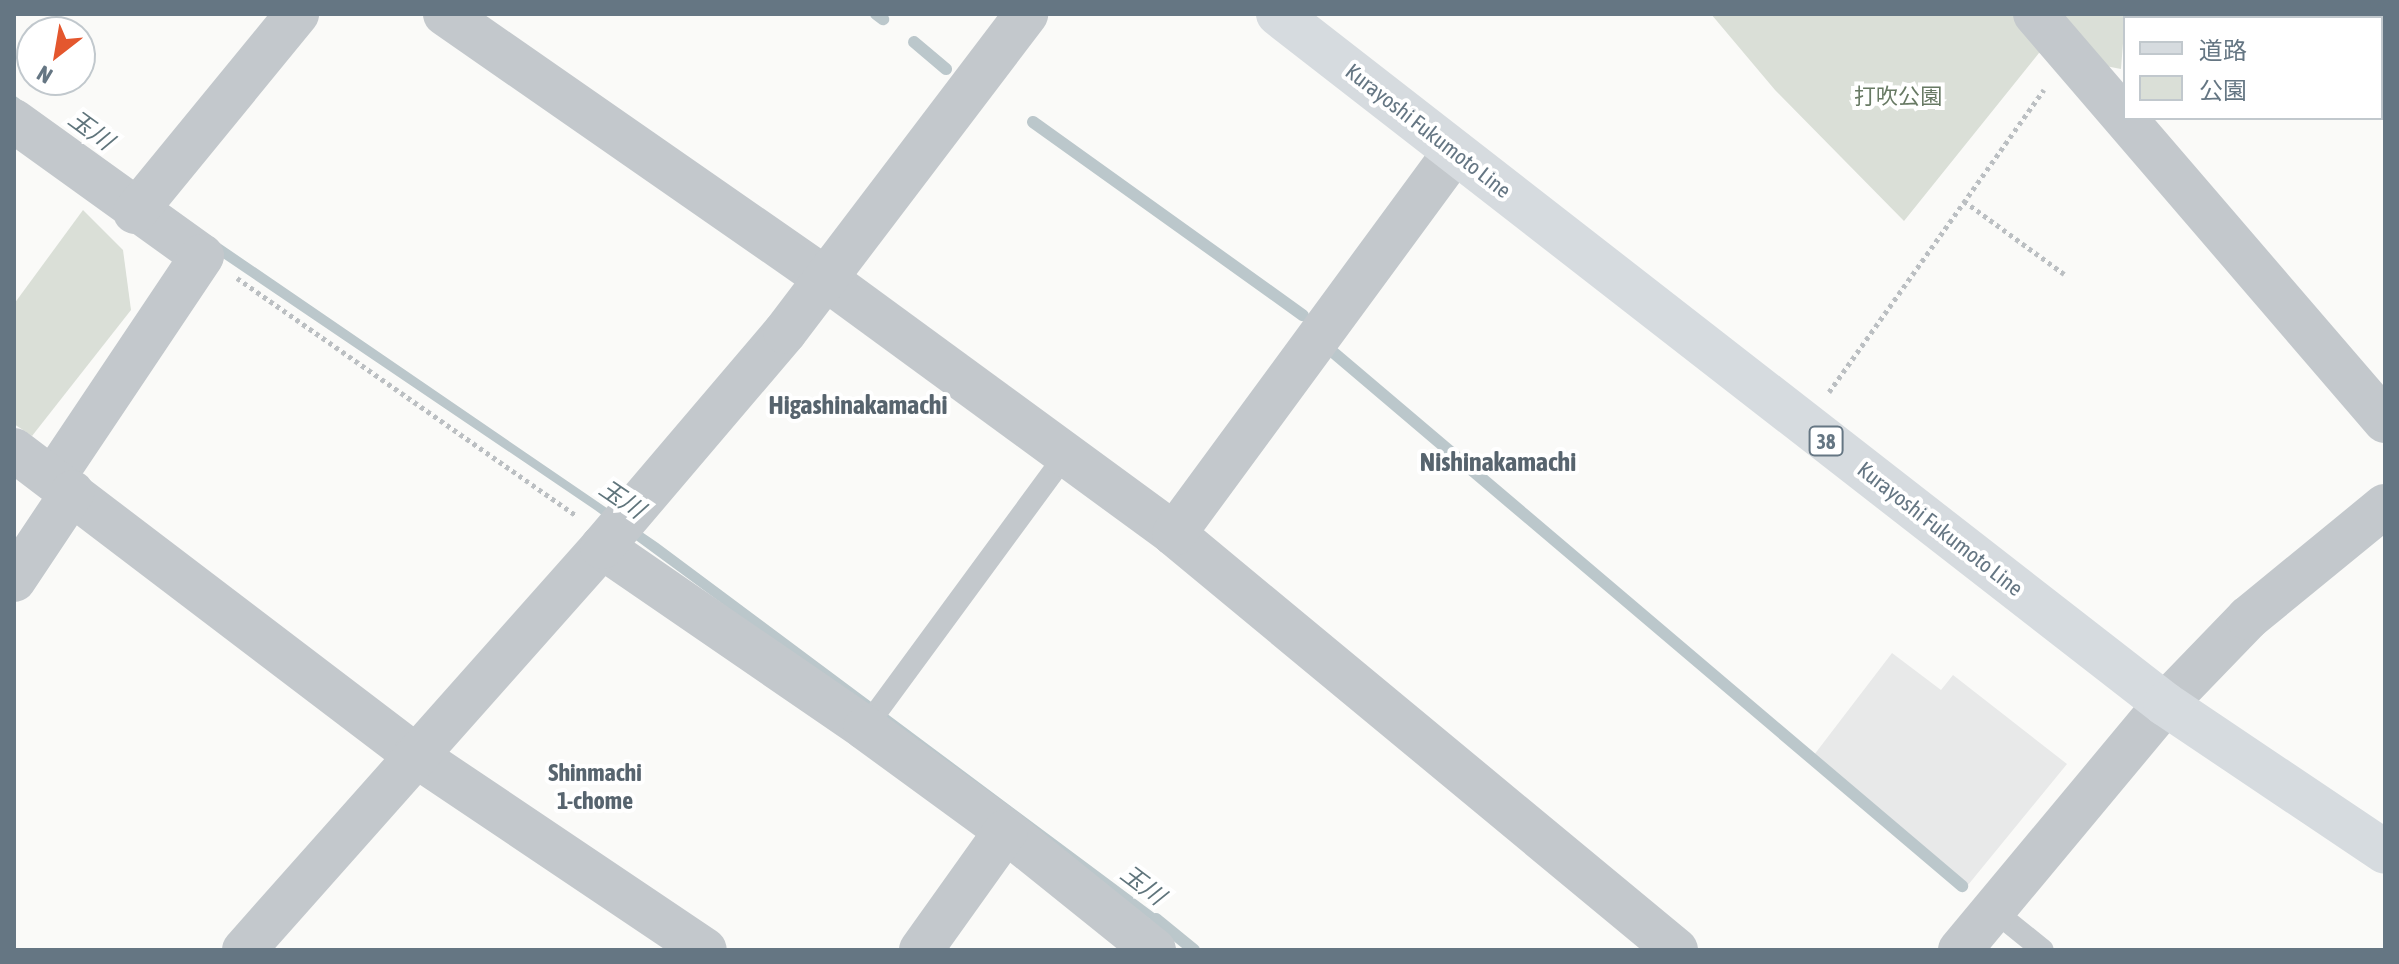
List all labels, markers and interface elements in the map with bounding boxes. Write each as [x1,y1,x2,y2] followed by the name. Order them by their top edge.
[16,16,96,96] north arrow
[2123,16,2383,120] legend
[2199,37,2247,64] text: 道路
[1340,58,1516,204] street label: Kurayoshi Fukumoto Line
[32,60,57,89] text: N
[2199,77,2247,104] text: 公園
[1854,84,1942,110] park label: 打吹公園
[63,104,119,156] water label: 玉川
[769,390,947,422] district label: Higashinakamachi
[1808,425,1844,457] road number: 38
[1420,447,1576,479] district label: Nishinakamachi
[1852,456,2028,602] street label: Kurayoshi Fukumoto Line
[594,474,650,524] water label: 玉川
[548,759,642,815] district label: Shinmachi 1-chome
[1115,859,1171,911] water label: 玉川

